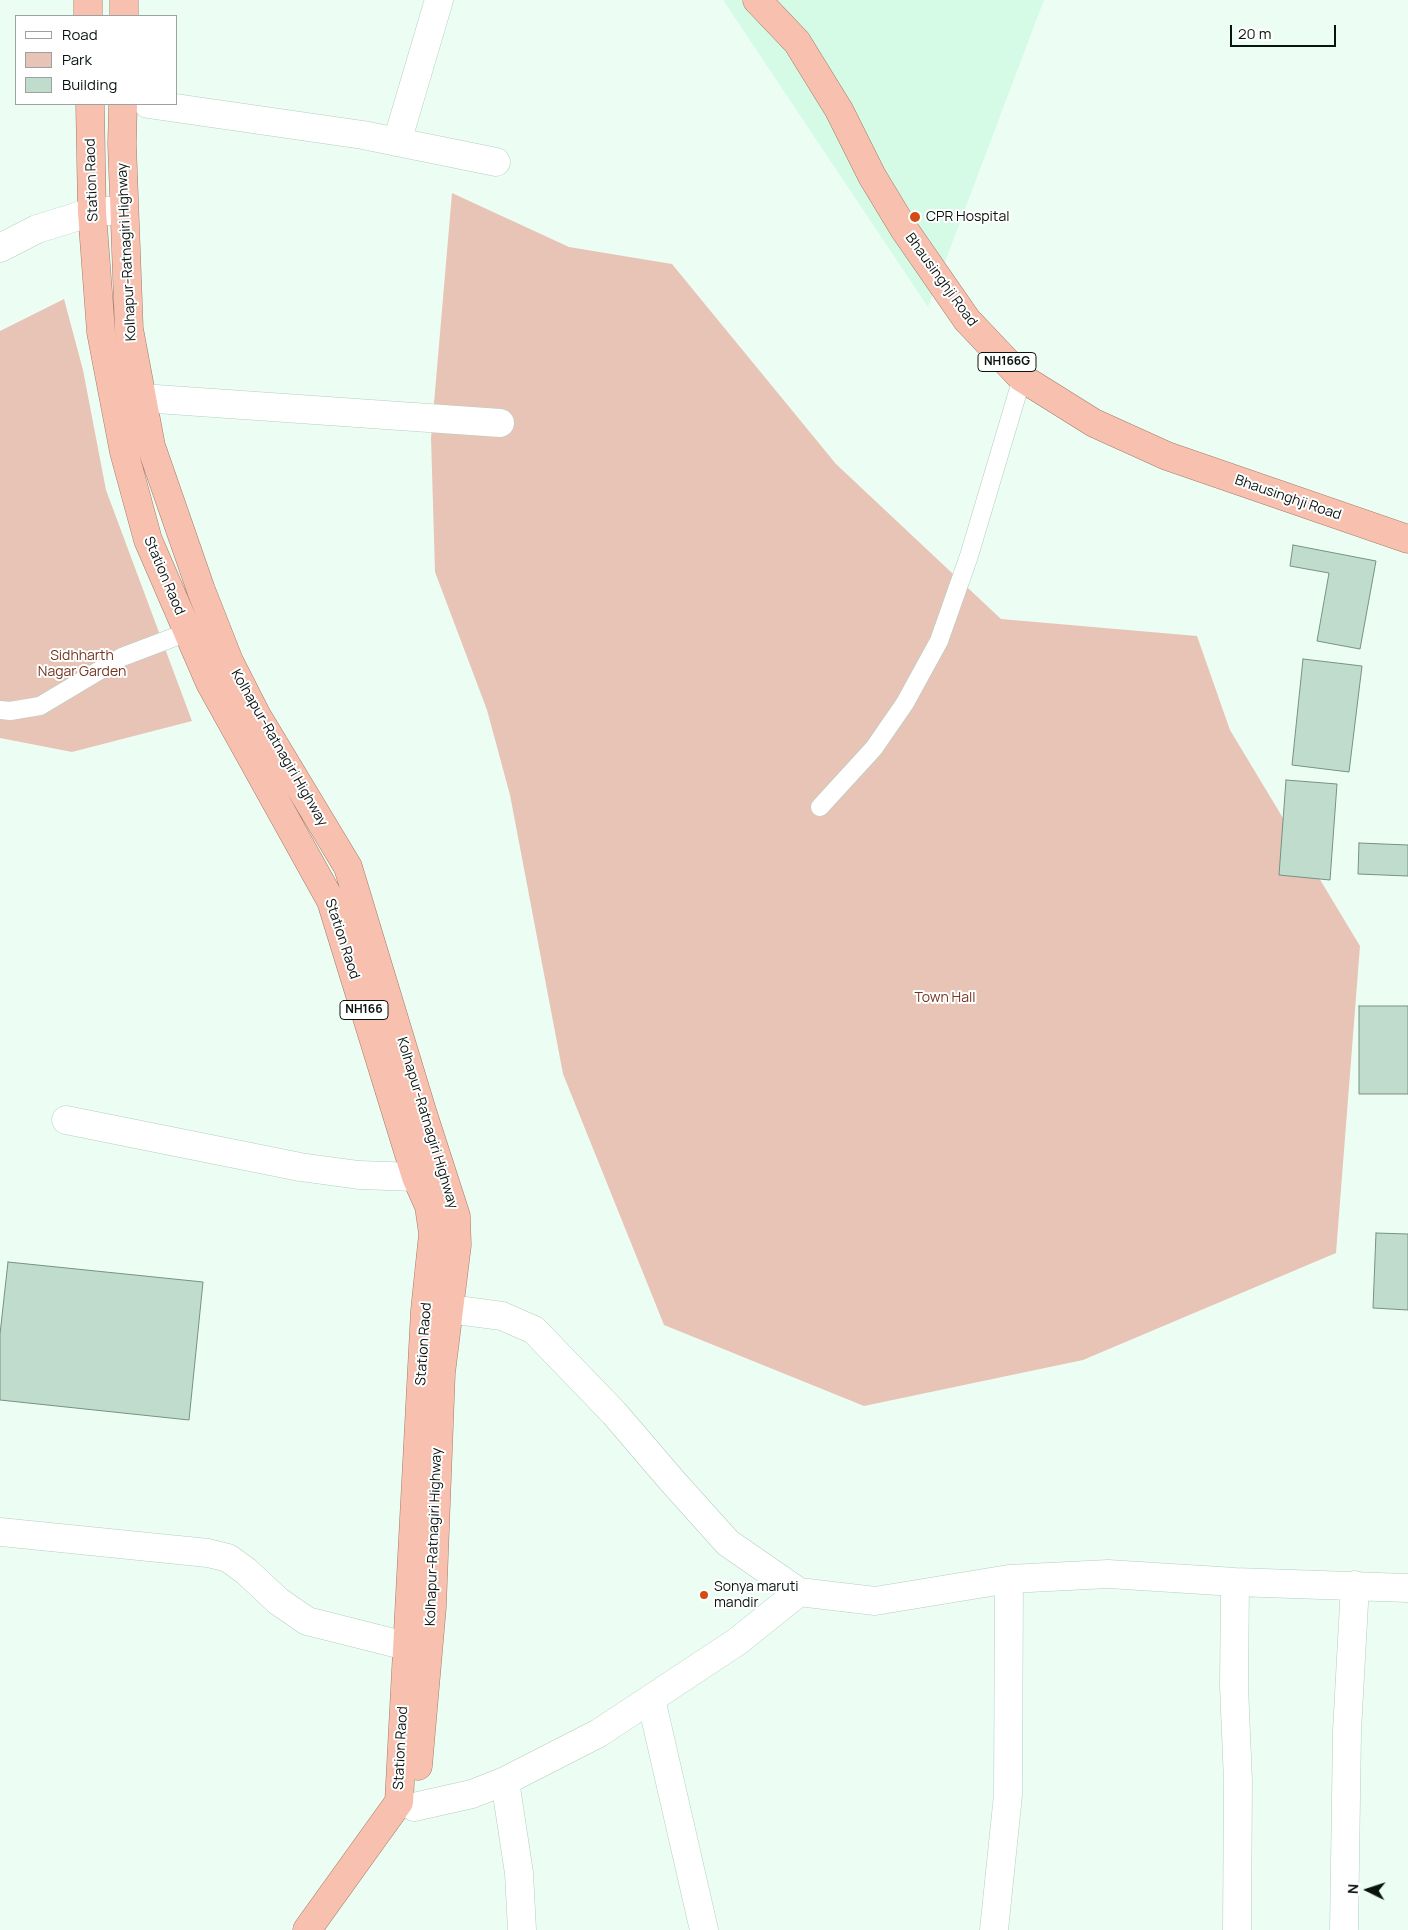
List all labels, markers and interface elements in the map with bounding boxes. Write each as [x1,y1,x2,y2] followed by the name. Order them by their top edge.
[15,15,178,105] legend
[1233,15,1339,47] scale bar
[1238,23,1271,44] text: 20 m
[62,24,98,45] text: Road
[62,49,92,70] text: Park
[62,74,117,95] text: Building
[82,138,102,222] street label: Station Raod
[114,162,140,342] street label: Kolhapur-Ratnagiri Highway
[926,209,1009,225] place label: CPR Hospital
[908,210,922,224] marker: CPR Hospital
[901,230,981,330] street label: Bhausinghji Road
[978,352,1036,372] road number: NH166G
[1233,472,1343,524] street label: Bhausinghji Road
[140,534,188,618] street label: Station Raod
[38,648,126,680] park label: Sidhharth Nagar Garden
[227,667,331,829] street label: Kolhapur-Ratnagiri Highway
[321,897,363,981] street label: Station Raod
[915,990,975,1006] park label: Town Hall
[340,1000,388,1020] road number: NH166
[393,1035,461,1211] street label: Kolhapur-Ratnagiri Highway
[413,1302,435,1386] street label: Station Raod
[422,1448,446,1626] street label: Kolhapur-Ratnagiri Highway
[714,1579,799,1611] place label: Sonya maruti mandir
[698,1589,710,1601] marker: Sonya maruti mandir
[390,1706,412,1790] street label: Station Raod
[1343,1865,1393,1915] north arrow
[1343,1883,1362,1895] text: N

